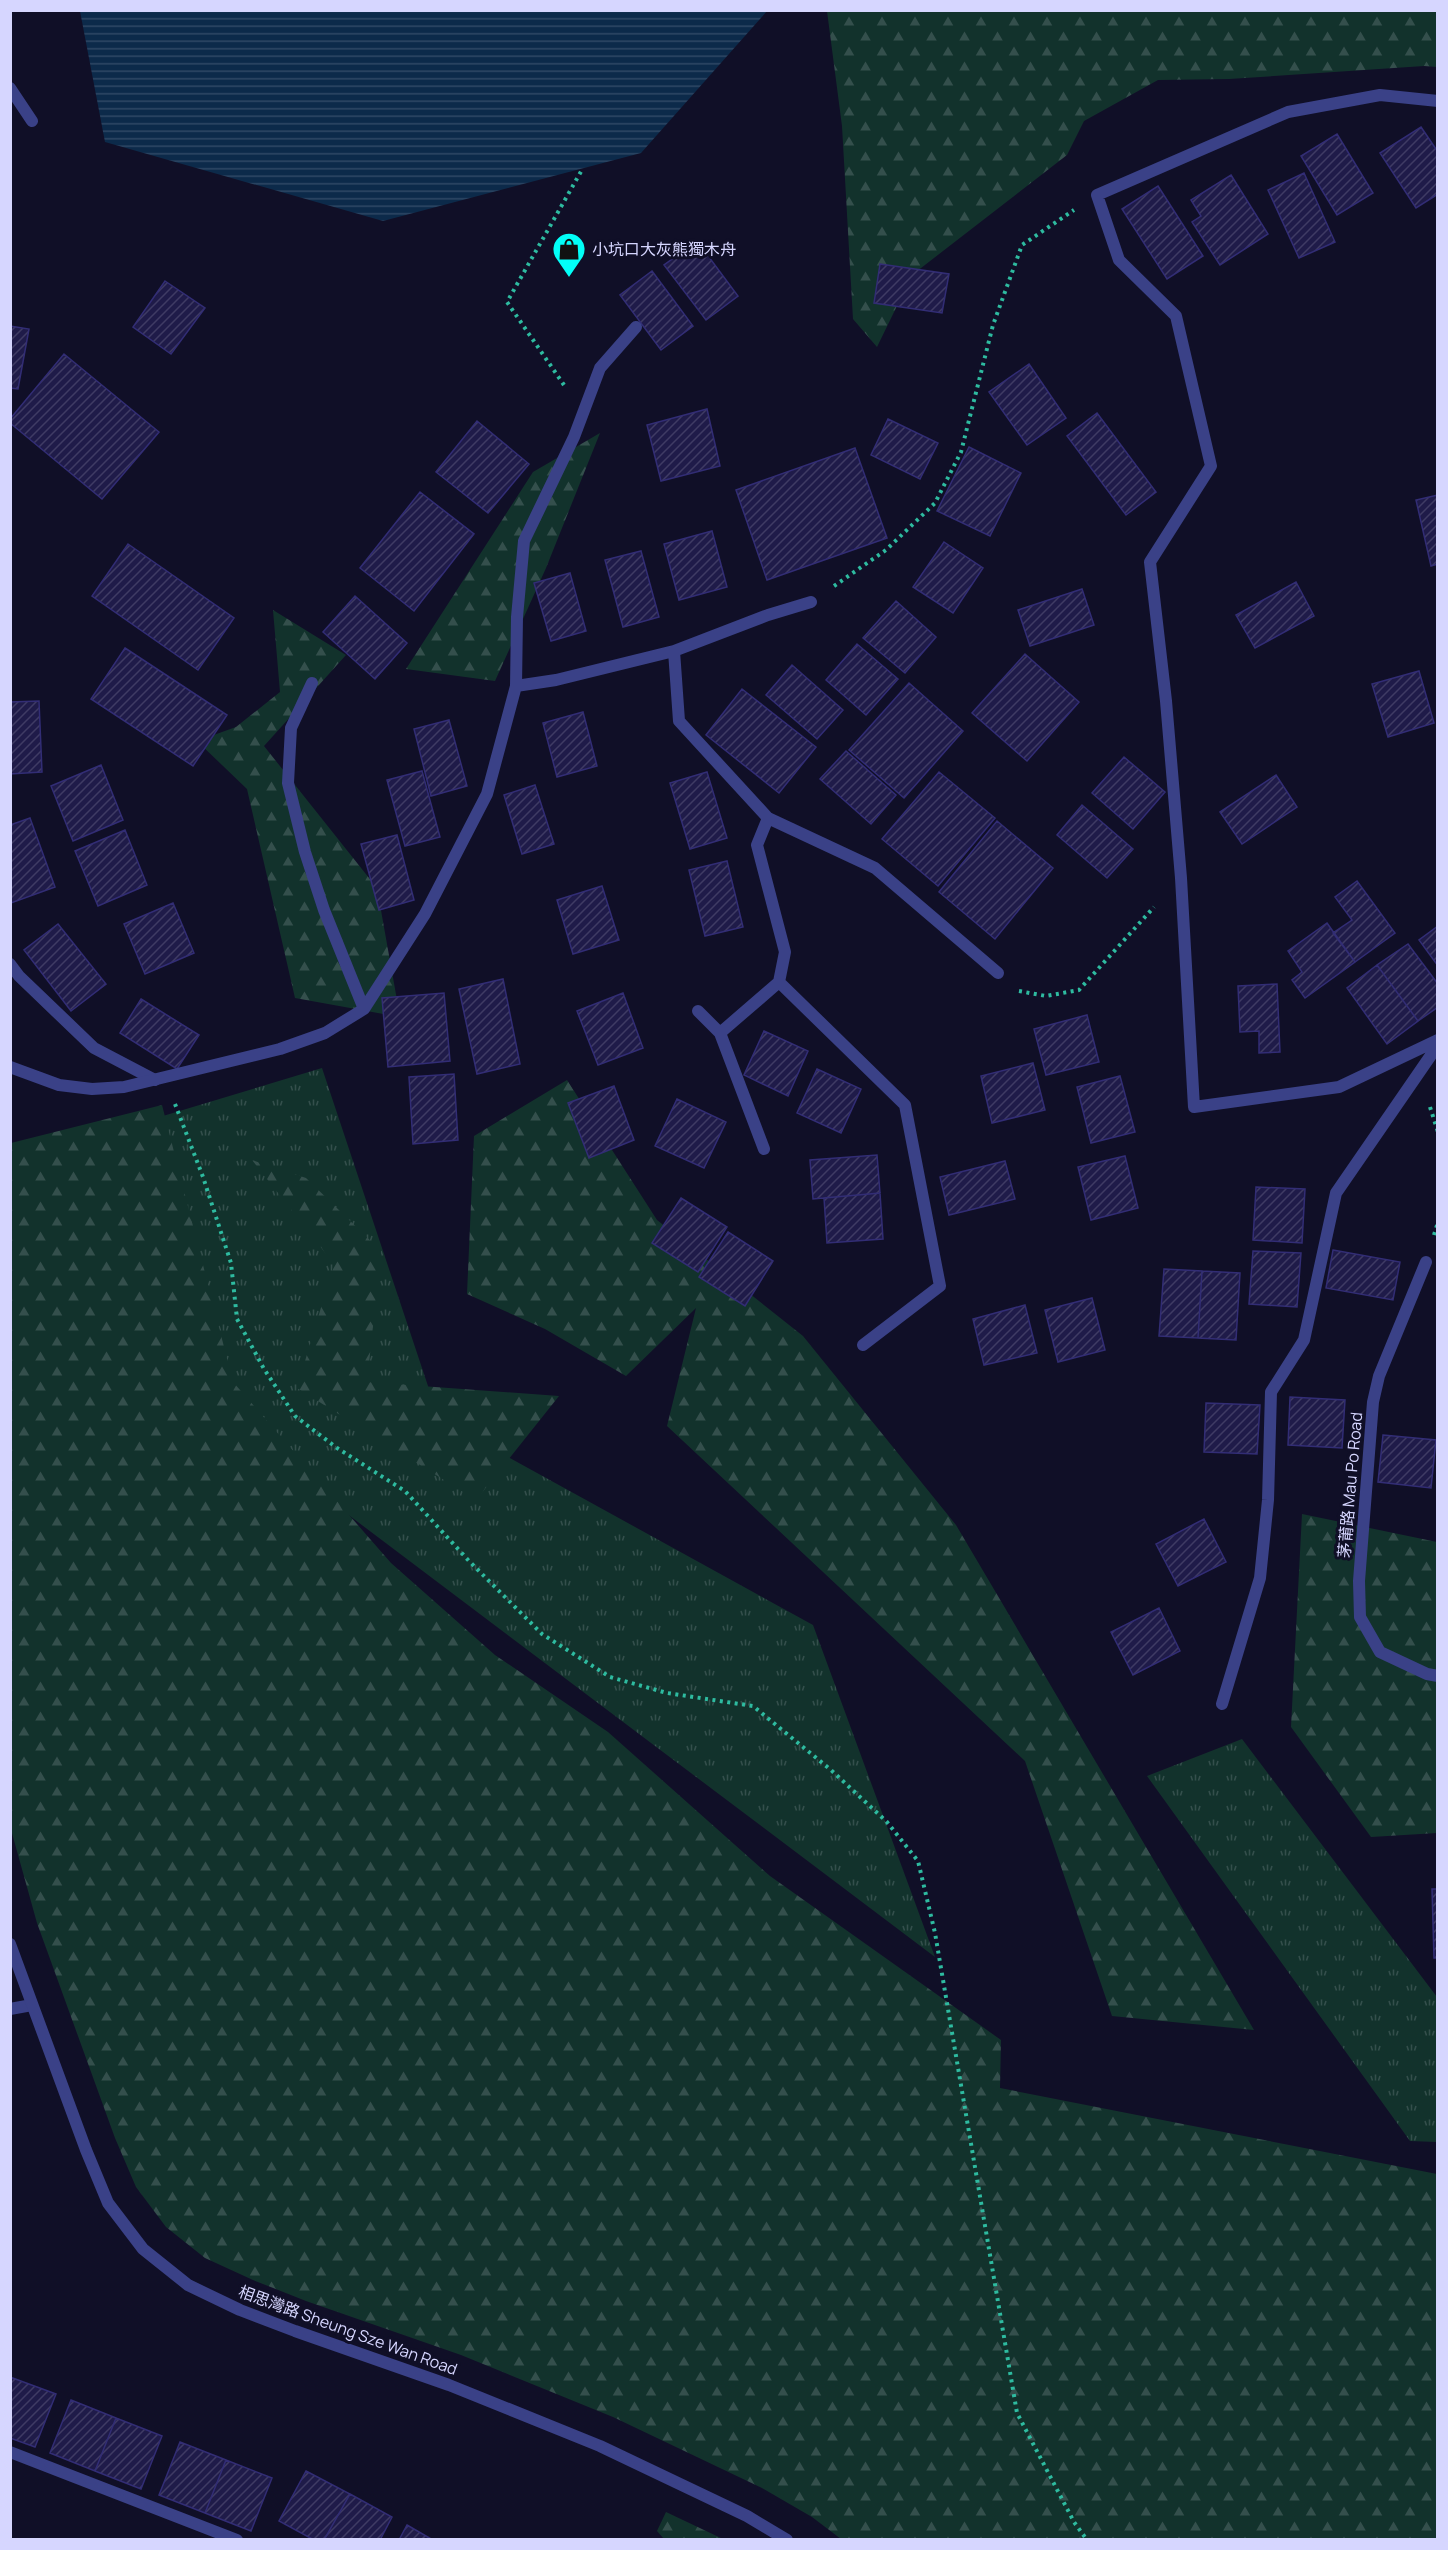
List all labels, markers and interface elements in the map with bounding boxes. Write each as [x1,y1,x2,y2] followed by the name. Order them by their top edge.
[551,231,587,278] shop icon: 小坑口大灰熊獨木舟
[592,238,736,260] place label: 小坑口大灰熊獨木舟
[1333,1411,1367,1559] street label: 茅莆路 Mau Po Road
[235,2280,461,2380] street label: 相思灣路 Sheung Sze Wan Road

